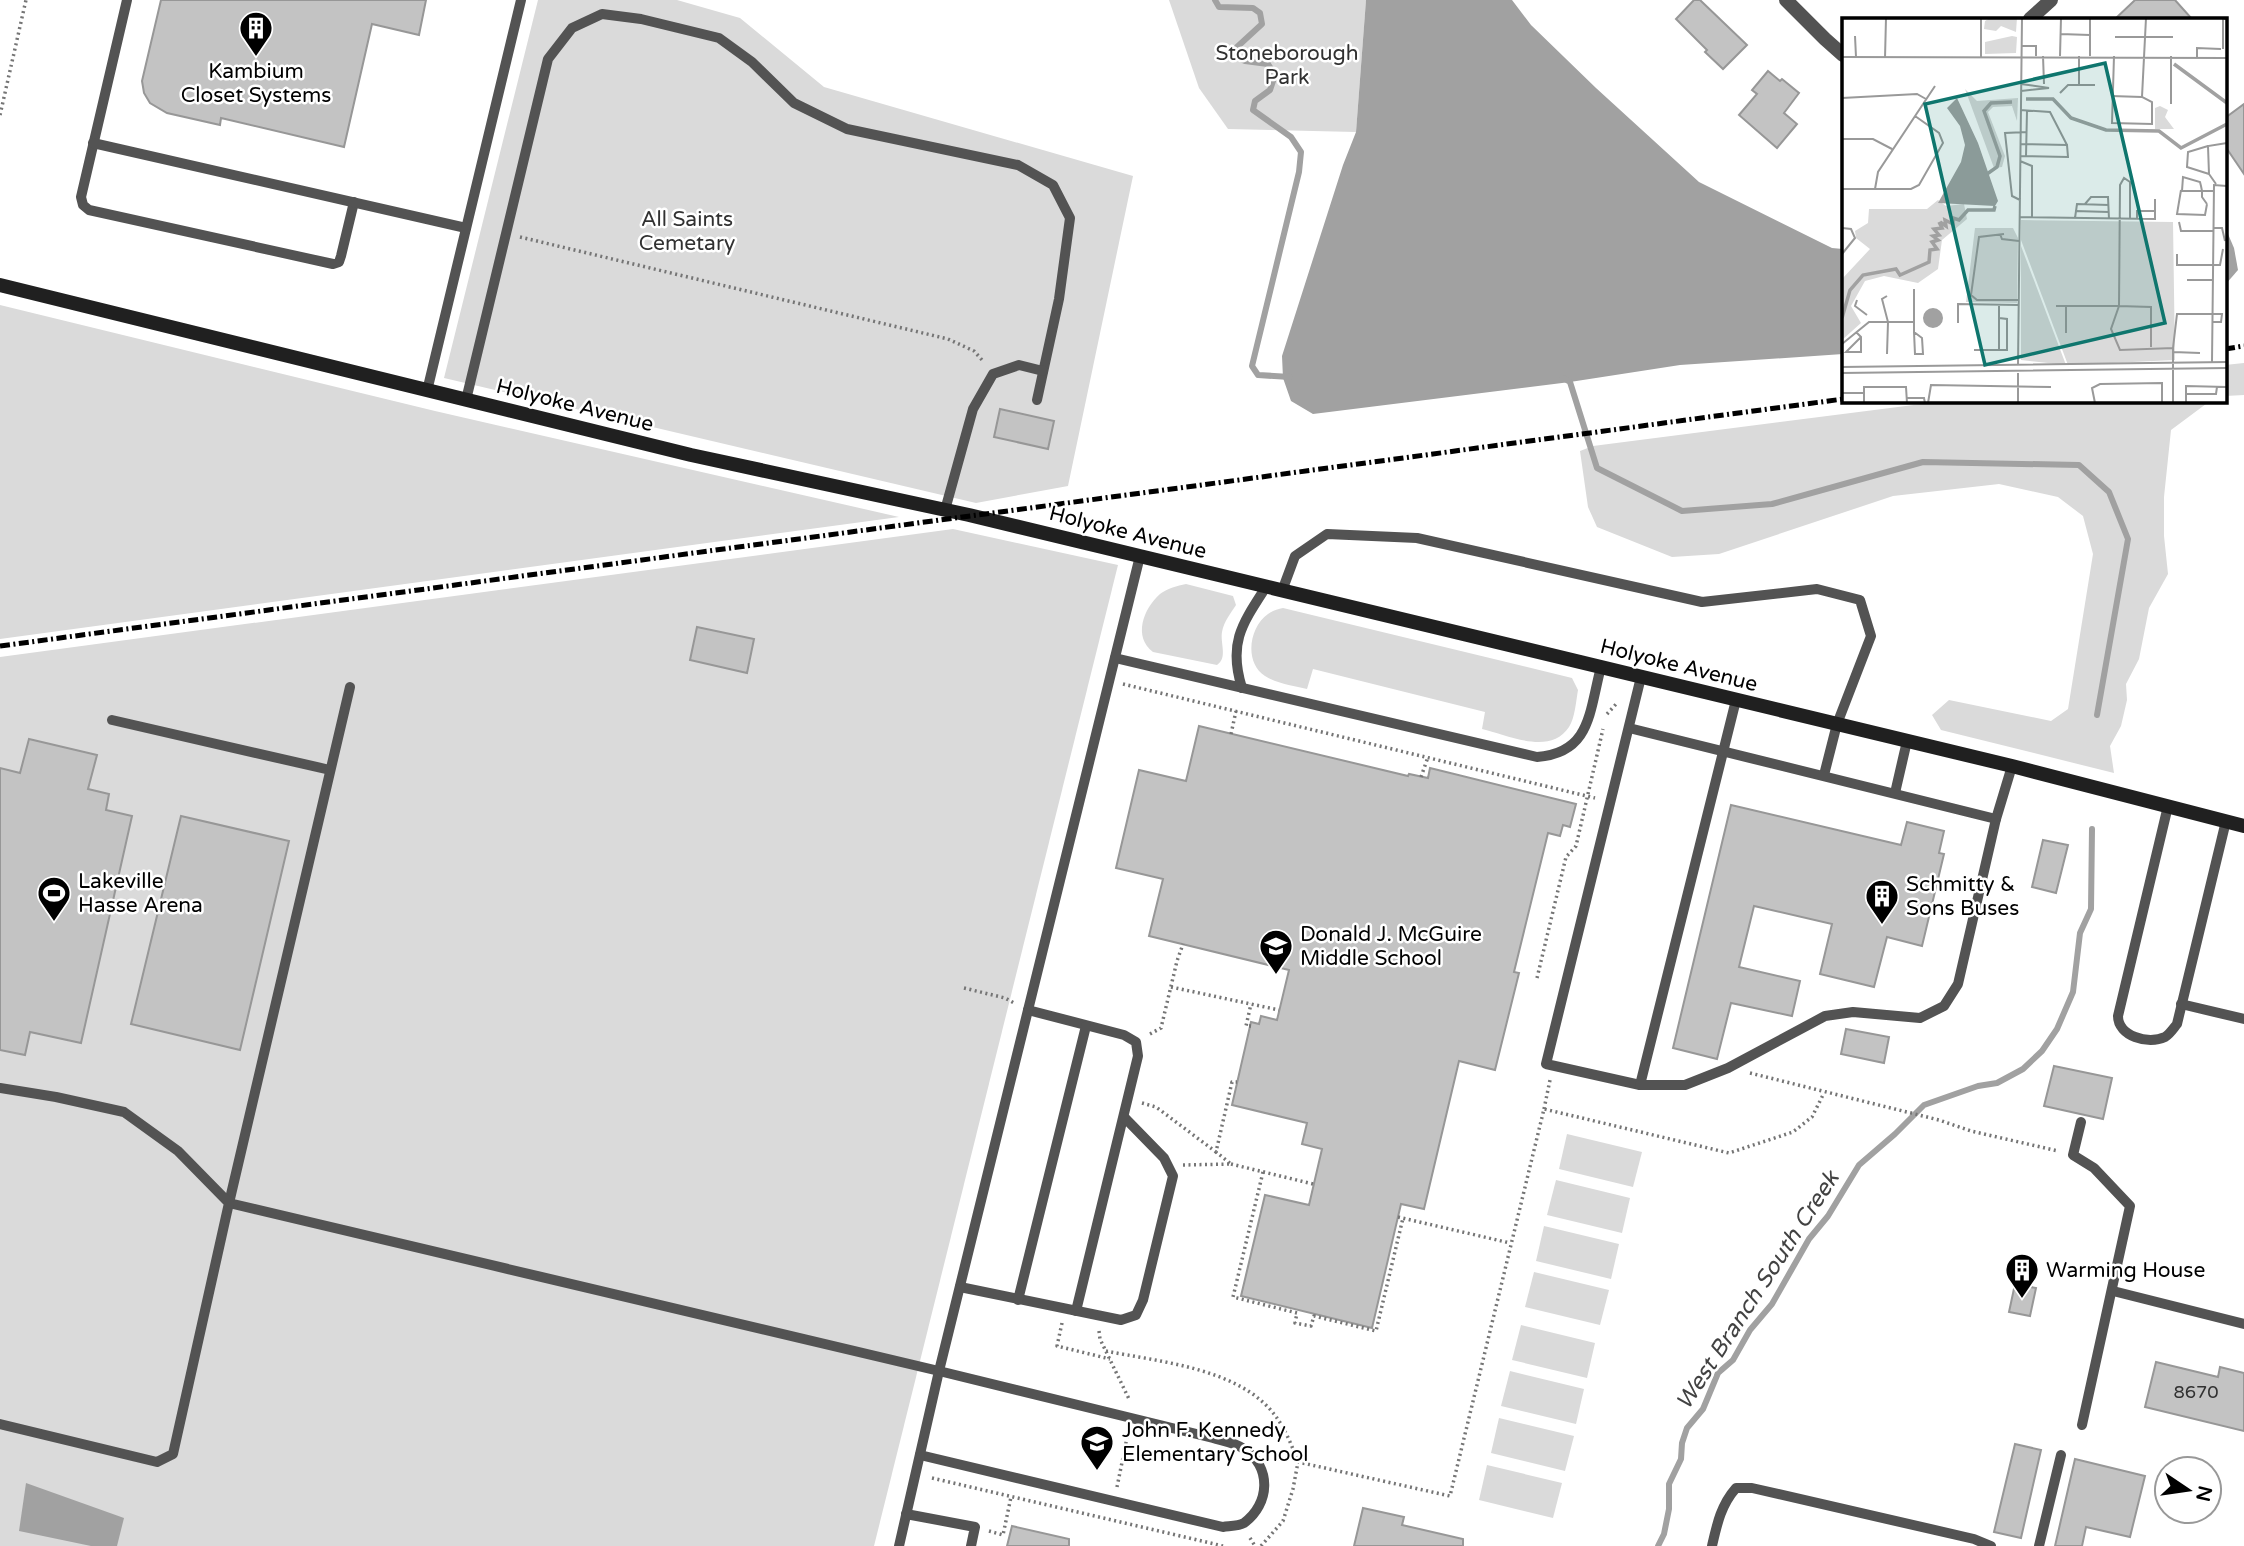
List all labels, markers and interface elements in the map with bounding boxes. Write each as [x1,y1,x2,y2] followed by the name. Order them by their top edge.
[237,9,275,58] building icon: Kambium Closet Systems
[1842,18,2226,402] inset map
[1215,41,1359,90] park label: Stoneborough Park
[181,59,331,108] place label: Kambium Closet Systems
[639,207,735,256] park label: All Saints Cemetary
[494,374,656,437] street label: Holyoke Avenue
[1047,501,1209,564] street label: Holyoke Avenue
[1598,634,1760,697] street label: Holyoke Avenue
[78,869,203,918] place label: Lakeville Hasse Arena
[1906,872,2019,921] place label: Schmitty & Sons Buses
[35,874,73,923] sports icon: Lakeville Hasse Arena
[1863,877,1901,926] building icon: Schmitty & Sons Buses
[1300,922,1482,971] place label: Donald J. McGuire Middle School
[1257,927,1295,976] school or university icon: Donald J. McGuire Middle School
[1670,1165,1846,1415] water label: West Branch South Creek
[2003,1251,2041,1300] building icon: Warming House
[2046,1258,2205,1283] place label: Warming House
[2173,1381,2219,1403] house number: 8670
[1122,1418,1309,1467] place label: John F. Kennedy Elementary School
[1078,1423,1116,1472] school or university icon: John F. Kennedy Elementary School
[2153,1455,2223,1525] north arrow
[2191,1484,2216,1504] text: N

